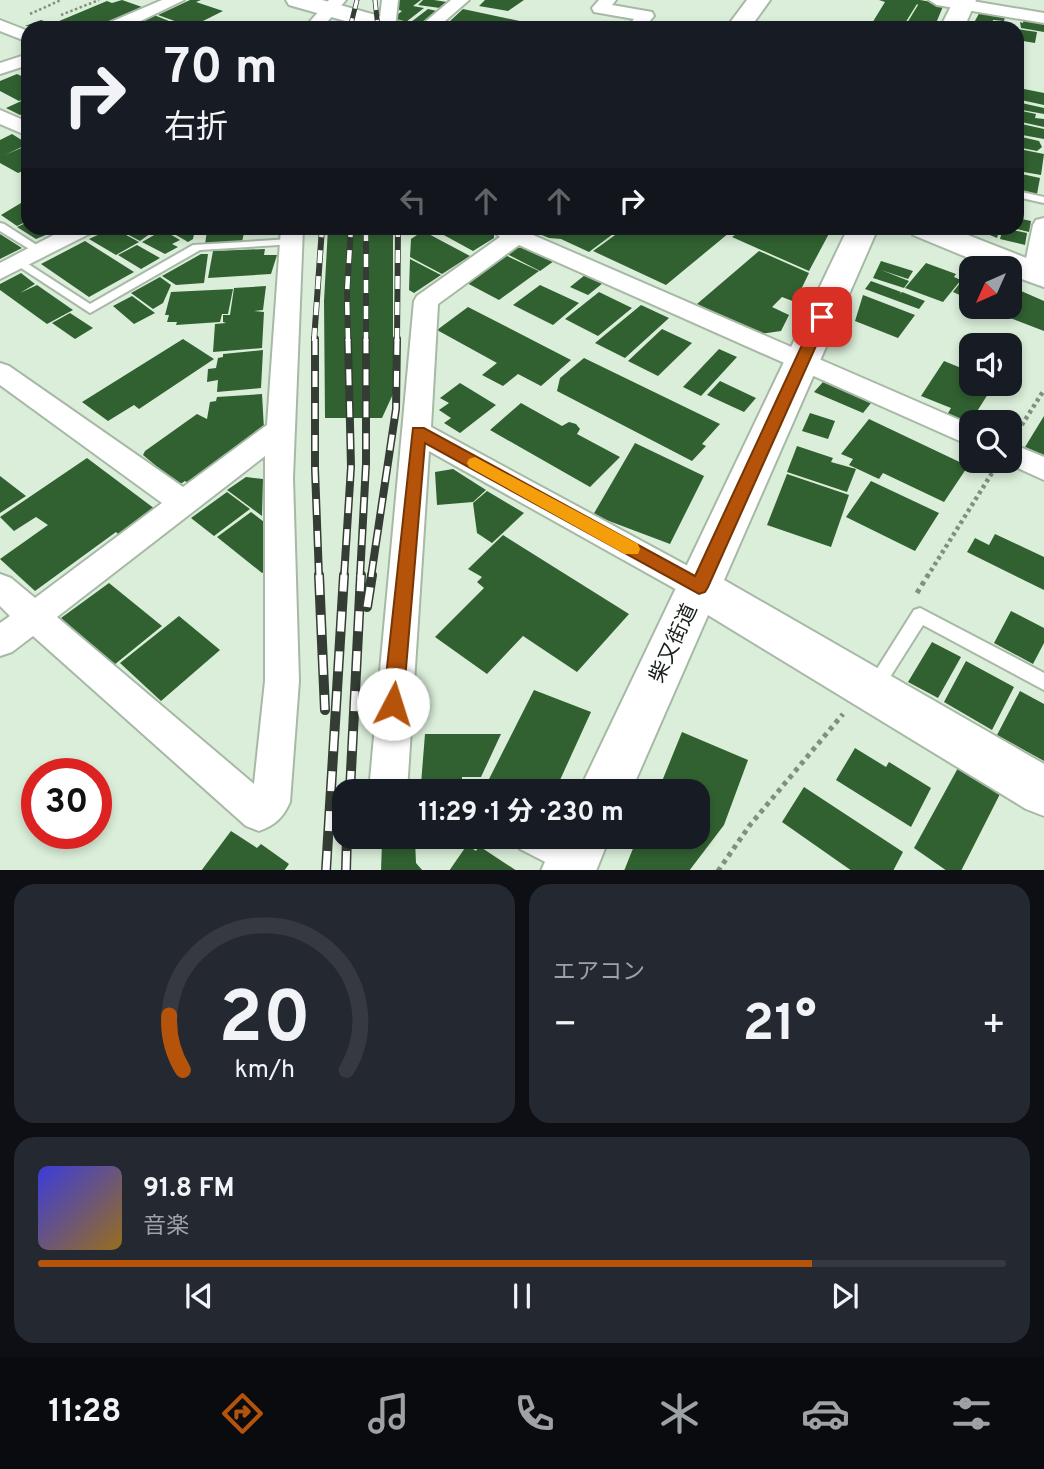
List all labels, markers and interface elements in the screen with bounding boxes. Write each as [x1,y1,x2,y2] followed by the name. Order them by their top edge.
[164,39,278,101] text: 70 m
[49,49,140,140] icon: right
[164,109,228,149] text: 右折
[394,182,432,220] icon: left
[467,182,505,220] icon: ahead
[540,182,578,220] icon: ahead
[613,182,651,220] icon: right
[959,256,1022,318] north arrow
[959,256,1022,473] map controls
[792,287,852,347] pin
[803,298,841,336] icon: arrive
[959,333,1022,396] button: sound
[959,410,1022,473] button: search
[644,600,704,687] street label: 柴又街道
[356,667,430,741] position arrow
[21,758,112,849] speed limit sign: 30
[418,797,624,830] text: 11:29 · 1 分 · 230 m
[553,959,645,988] text: エアコン
[218,976,311,1068] text: 20
[742,993,817,1059] text: 21°
[553,1002,578,1051] text: −
[981,1002,1006,1051] text: +
[234,1054,295,1086] text: km/h
[143,1173,235,1206] text: 91.8 FM
[143,1213,189,1242] text: 音楽
[180,1277,218,1315] icon: previous
[503,1277,541,1315] icon: pause
[826,1277,864,1315] icon: next
[218,1389,267,1438] icon: directions
[364,1389,413,1438] icon: music
[510,1389,559,1438] icon: phone
[655,1389,704,1438] icon: climate
[801,1389,850,1438] icon: car
[947,1389,996,1438] icon: filters
[48,1393,121,1433] text: 11:28

